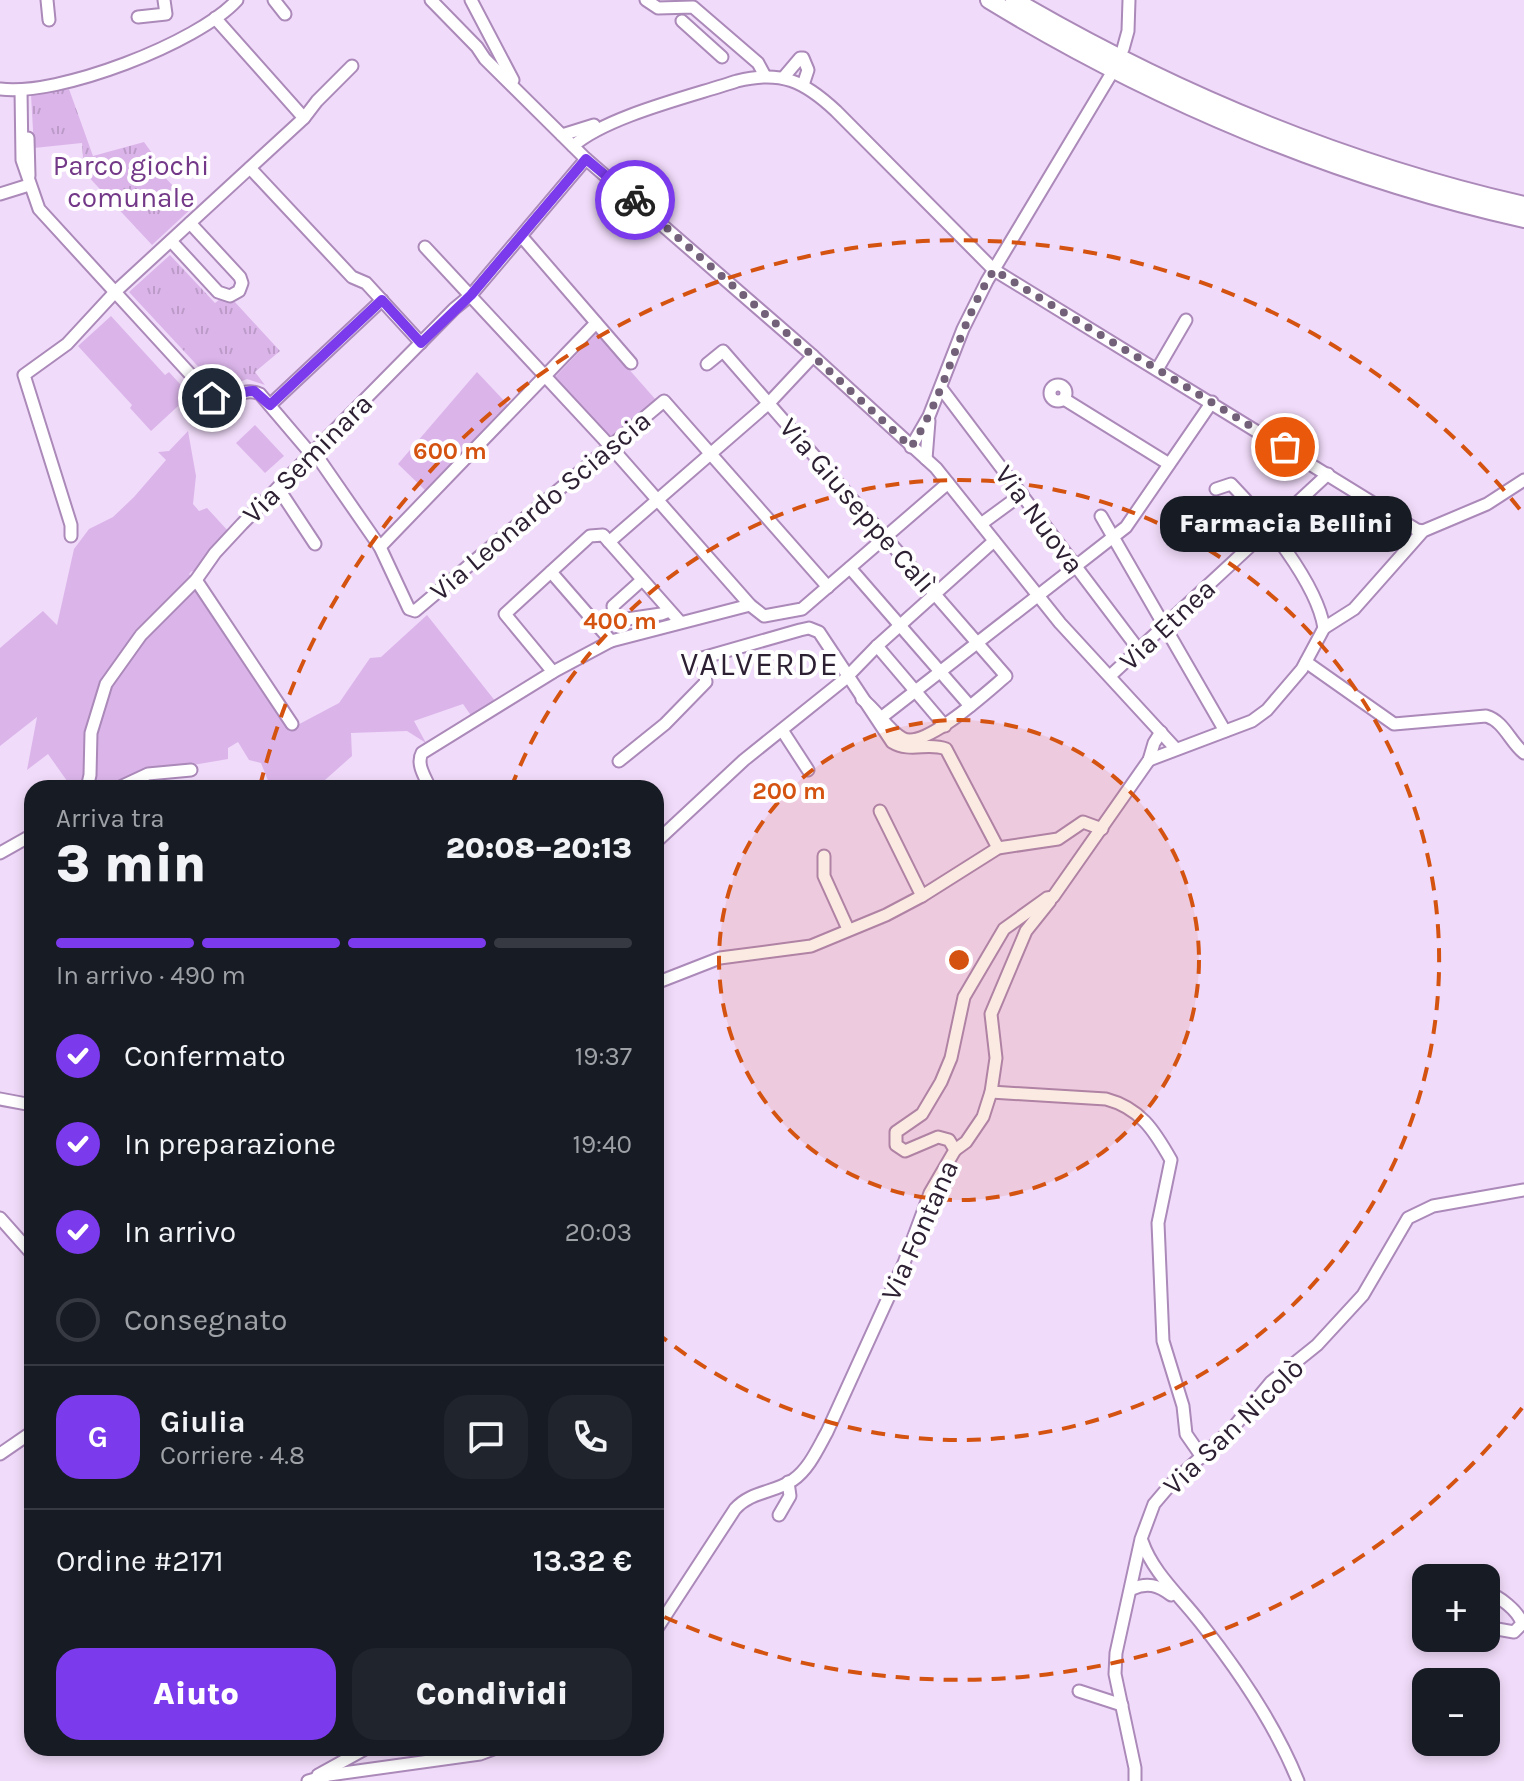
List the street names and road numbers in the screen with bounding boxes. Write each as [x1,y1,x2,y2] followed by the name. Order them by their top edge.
[236,387,379,530] street label: Via Seminara
[423,403,657,607] street label: Via Leonardo Sciascia
[773,411,943,600] street label: Via Giuseppe Calì
[988,459,1091,580] street label: Via Nuova
[1113,572,1222,677] street label: Via Etnea
[874,1155,965,1306] street label: Via Fontana
[1156,1351,1310,1502] street label: Via San Nicolò

